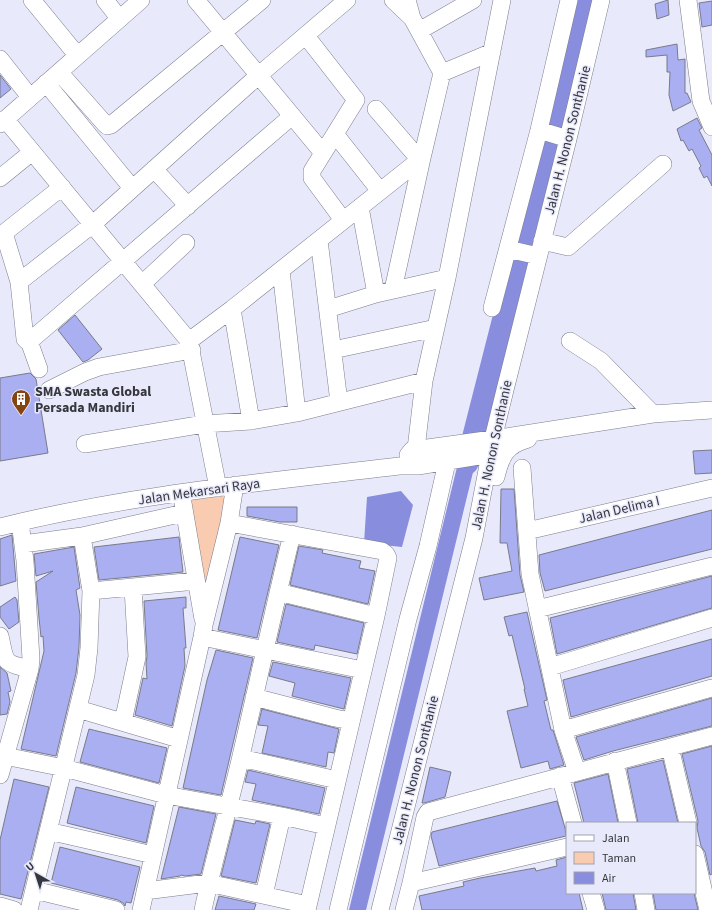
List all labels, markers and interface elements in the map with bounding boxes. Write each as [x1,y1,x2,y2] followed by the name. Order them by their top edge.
[540,64,596,217] street label: Jalan H. Nonon Sonthanie
[466,378,518,532] street label: Jalan H. Nonon Sonthanie
[35,382,151,418] place label: SMA Swasta Global Persada Mandiri
[10,388,32,416] building icon: SMA Swasta Global Persada Mandiri
[137,474,261,510] street label: Jalan Mekarsari Raya
[577,491,662,529] street label: Jalan Delima I
[388,694,444,847] street label: Jalan H. Nonon Sonthanie
[566,822,696,894] legend
[602,830,629,847] text: Jalan
[602,850,636,867] text: Taman
[16,854,56,894] north arrow
[22,858,38,875] text: U
[602,870,616,887] text: Air

